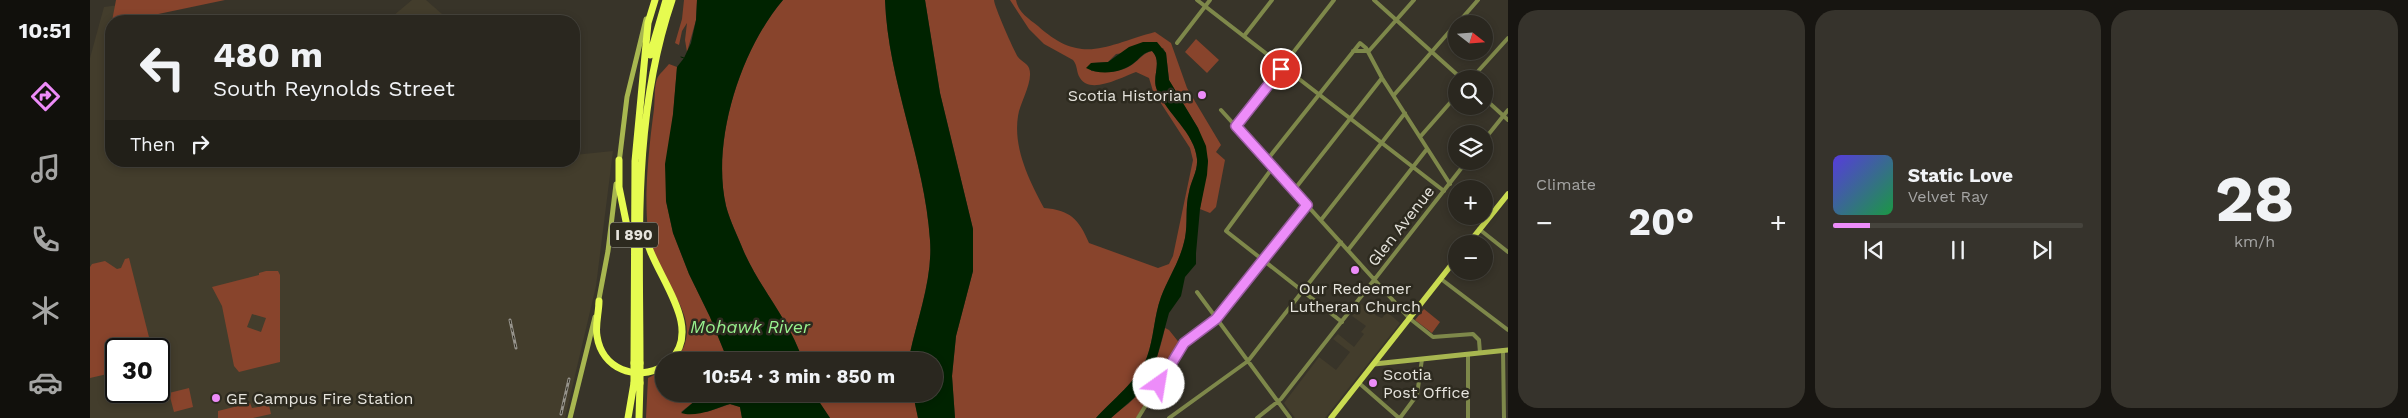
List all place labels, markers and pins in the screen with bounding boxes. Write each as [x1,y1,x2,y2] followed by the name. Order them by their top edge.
[1260,48,1302,90] pin
[1068,86,1192,105] place label: Scotia Historian
[1196,89,1208,101] marker: Scotia Historian
[1349,264,1361,276] marker: Our Redeemer Lutheran Church
[1289,279,1421,316] place label: Our Redeemer Lutheran Church
[1383,365,1470,402] place label: Scotia Post Office
[1367,377,1379,389] marker: Scotia Post Office
[226,389,413,408] place label: GE Campus Fire Station
[210,392,222,404] marker: GE Campus Fire Station

